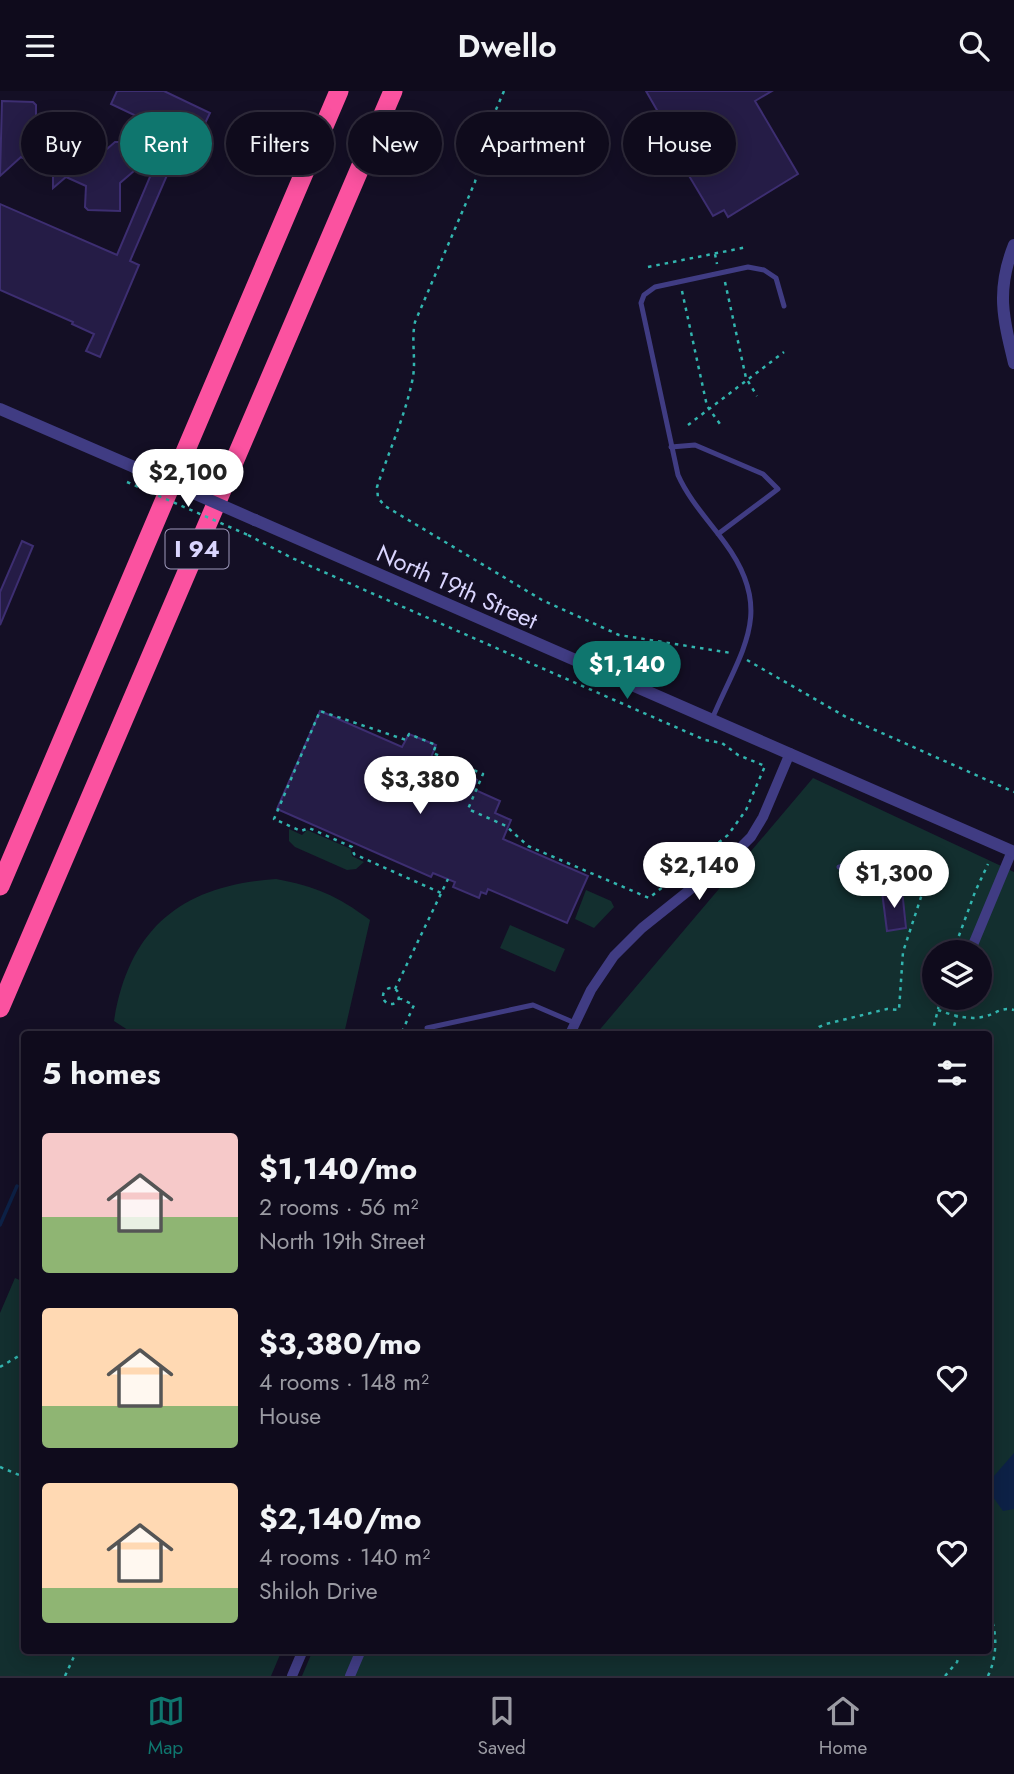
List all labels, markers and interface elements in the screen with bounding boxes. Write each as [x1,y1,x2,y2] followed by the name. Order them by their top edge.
[457,23,557,69] text: Dwello
[21,27,59,65] icon: menu
[955,27,993,65] icon: search
[21,112,106,175] chip: Buy
[120,112,212,175] chip: Rent
[226,112,334,175] chip: Filters
[348,112,442,175] chip: New
[456,112,609,175] chip: Apartment
[623,112,736,175] chip: House
[131,449,245,509] pin: $2,100
[148,455,228,489] text: $2,100
[166,529,228,569] road number: I 94
[371,535,544,638] street label: North 19th Street
[570,641,684,701] pin: $1,140
[589,647,665,681] text: $1,140
[363,757,477,816] pin: $3,380
[380,762,460,796] text: $3,380
[642,843,756,902] pin: $2,140
[659,848,739,882] text: $2,140
[837,851,951,910] pin: $1,300
[855,856,933,890] text: $1,300
[922,940,992,1010] map controls
[922,940,992,1010] button: layers
[42,1052,161,1095] text: 5 homes
[933,1054,971,1092] icon: filters
[259,1147,417,1190] text: $1,140/mo
[98,1161,182,1245] icon: home
[933,1184,971,1222] icon: heart
[259,1190,419,1224] text: 2 rooms · 56 m²
[259,1224,425,1258] text: North 19th Street
[259,1322,421,1365] text: $3,380/mo
[98,1336,182,1420] icon: home
[933,1359,971,1397] icon: heart
[259,1365,429,1399] text: 4 rooms · 148 m²
[259,1399,321,1433] text: House
[259,1497,422,1540] text: $2,140/mo
[98,1511,182,1595] icon: home
[933,1534,971,1572] icon: heart
[259,1540,430,1574] text: 4 rooms · 140 m²
[259,1574,378,1608] text: Shiloh Drive
[147,1692,185,1761] tab: Map
[478,1692,526,1761] tab: Saved
[819,1692,867,1761] tab: Home

